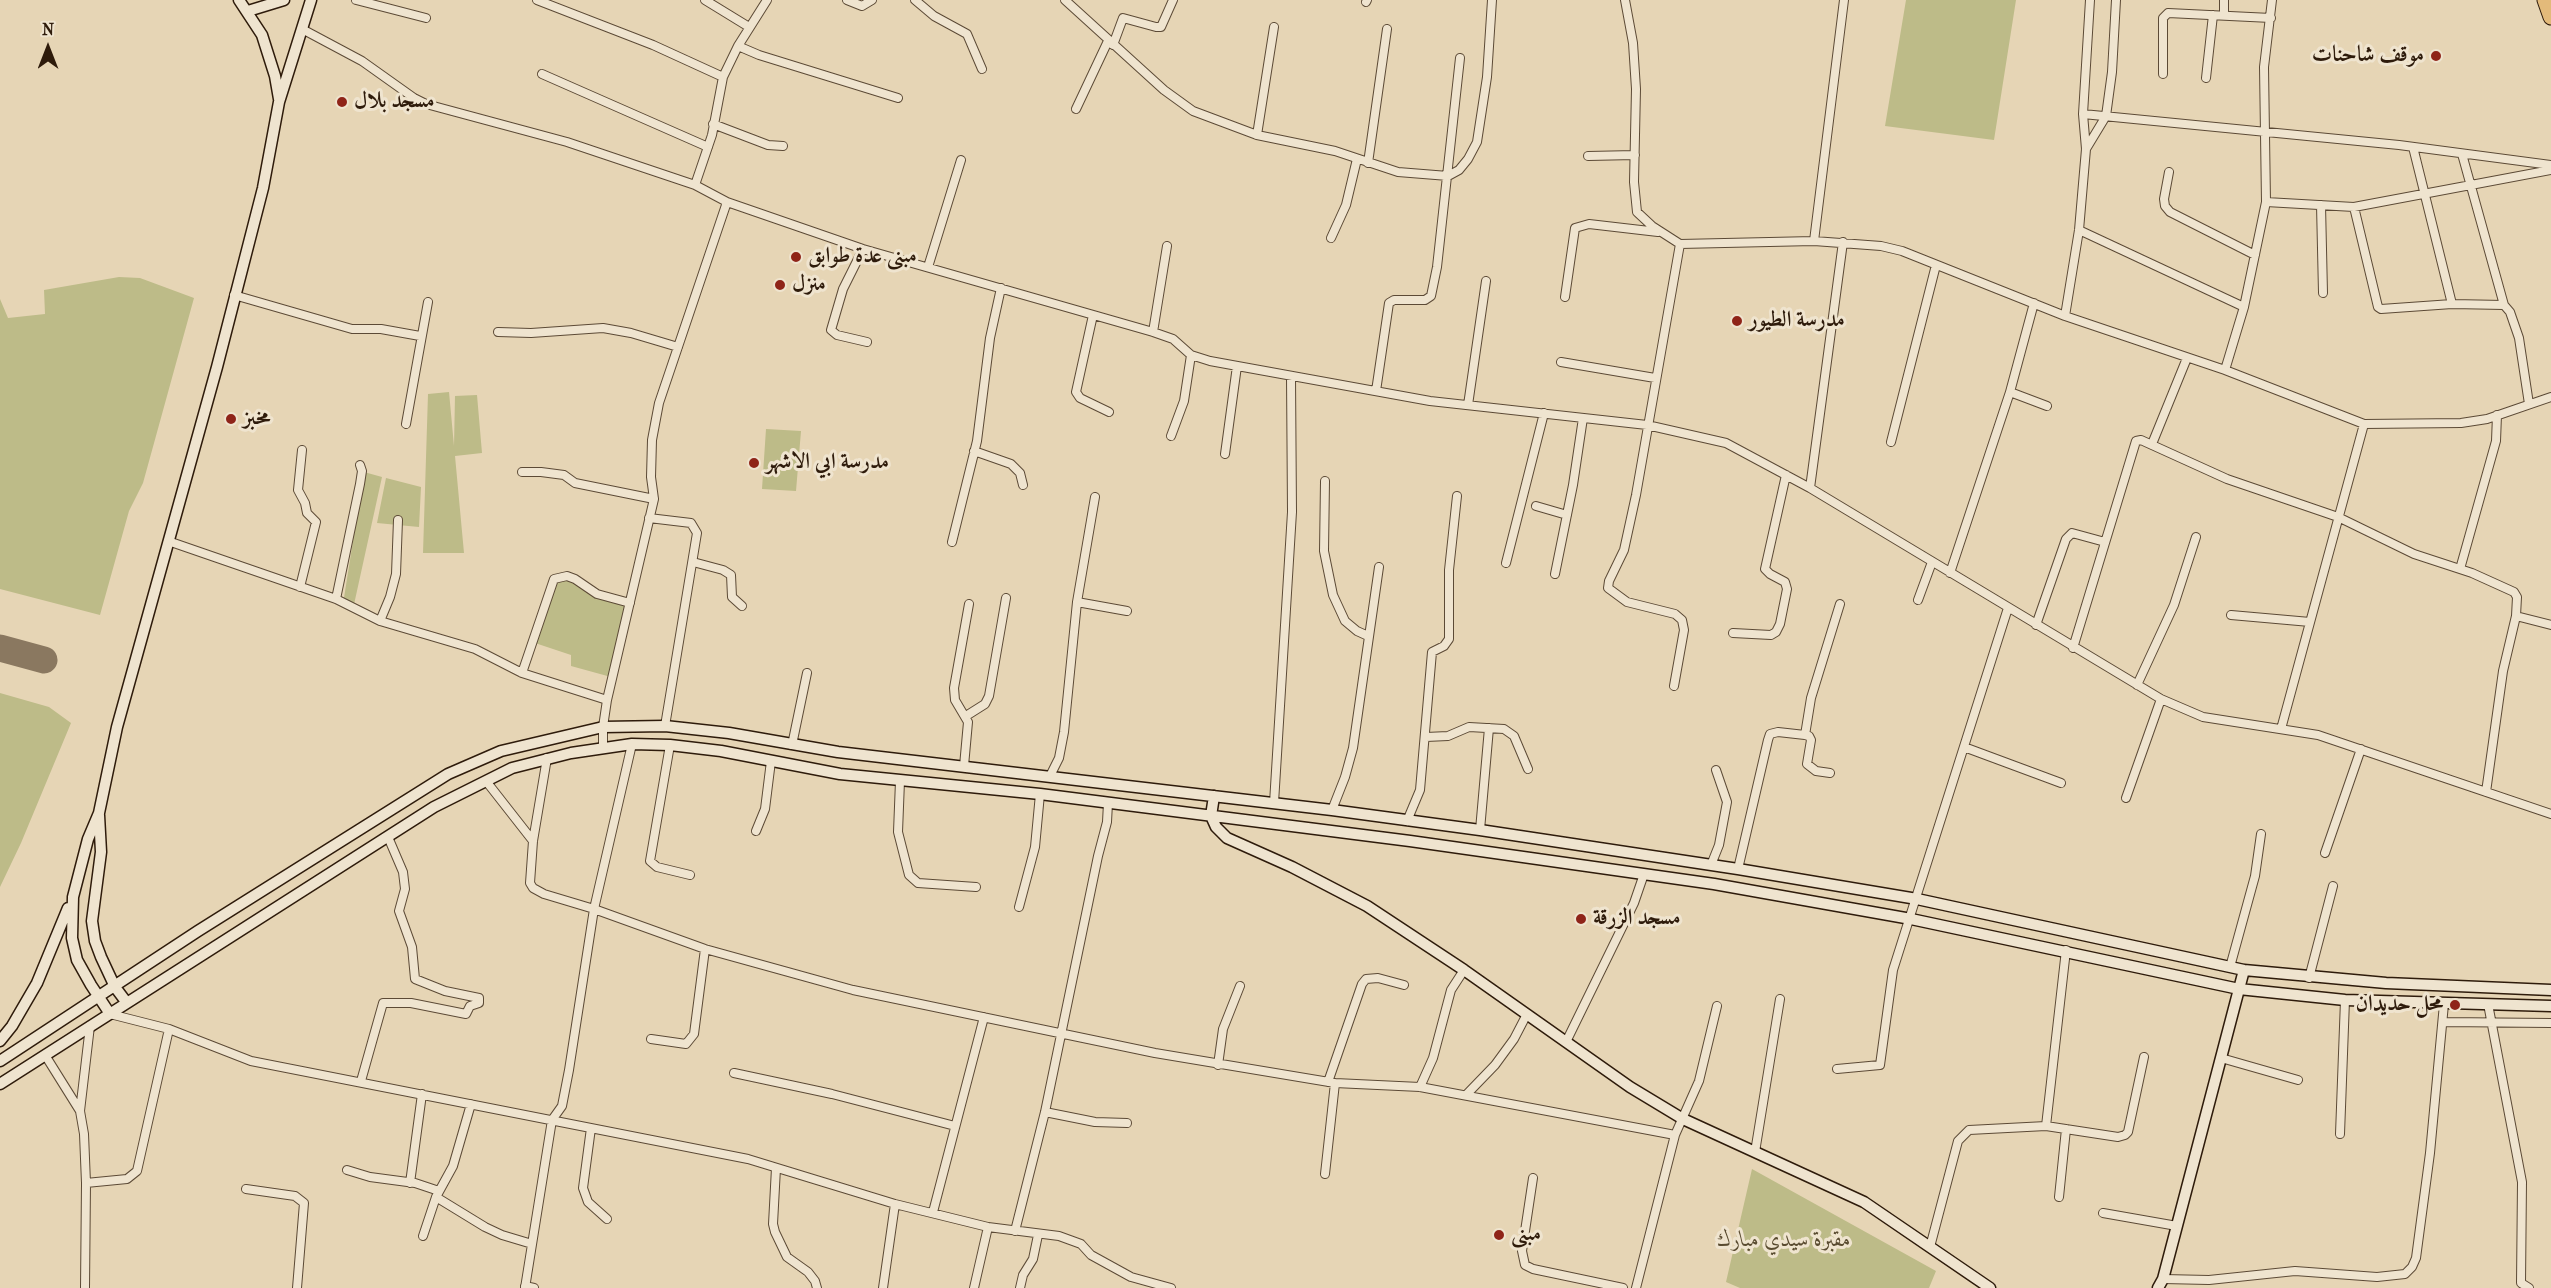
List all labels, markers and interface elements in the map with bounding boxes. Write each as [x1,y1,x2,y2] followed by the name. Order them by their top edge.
[18,18,78,78] north arrow
[42,20,54,39] text: N
[2312,43,2424,69] place label: موقف شاحنات
[2429,49,2443,63] marker: موقف شاحنات
[354,89,435,115] place label: مسجد بلال
[335,95,349,109] marker: مسجد بلال
[808,244,917,270] place label: مبنى عدة طوابق
[789,250,803,264] marker: مبنى عدة طوابق
[792,272,826,298] place label: منزل
[773,278,787,292] marker: منزل
[1749,308,1845,334] place label: مدرسة الطيور
[1730,314,1744,328] marker: مدرسة الطيور
[243,406,270,432] place label: مخبز
[224,412,238,426] marker: مخبز
[766,450,889,476] place label: مدرسة ابي الاشهر
[747,456,761,470] marker: مدرسة ابي الاشهر
[1593,906,1680,932] place label: مسجد الزرقة
[1574,912,1588,926] marker: مسجد الزرقة
[2355,992,2443,1018] place label: محل حديدان
[2448,998,2462,1012] marker: محل حديدان
[1511,1222,1541,1248] place label: مبنى
[1492,1228,1506,1242] marker: مبنى
[1717,1228,1851,1254] park label: مقبرة سيدي مبارك

